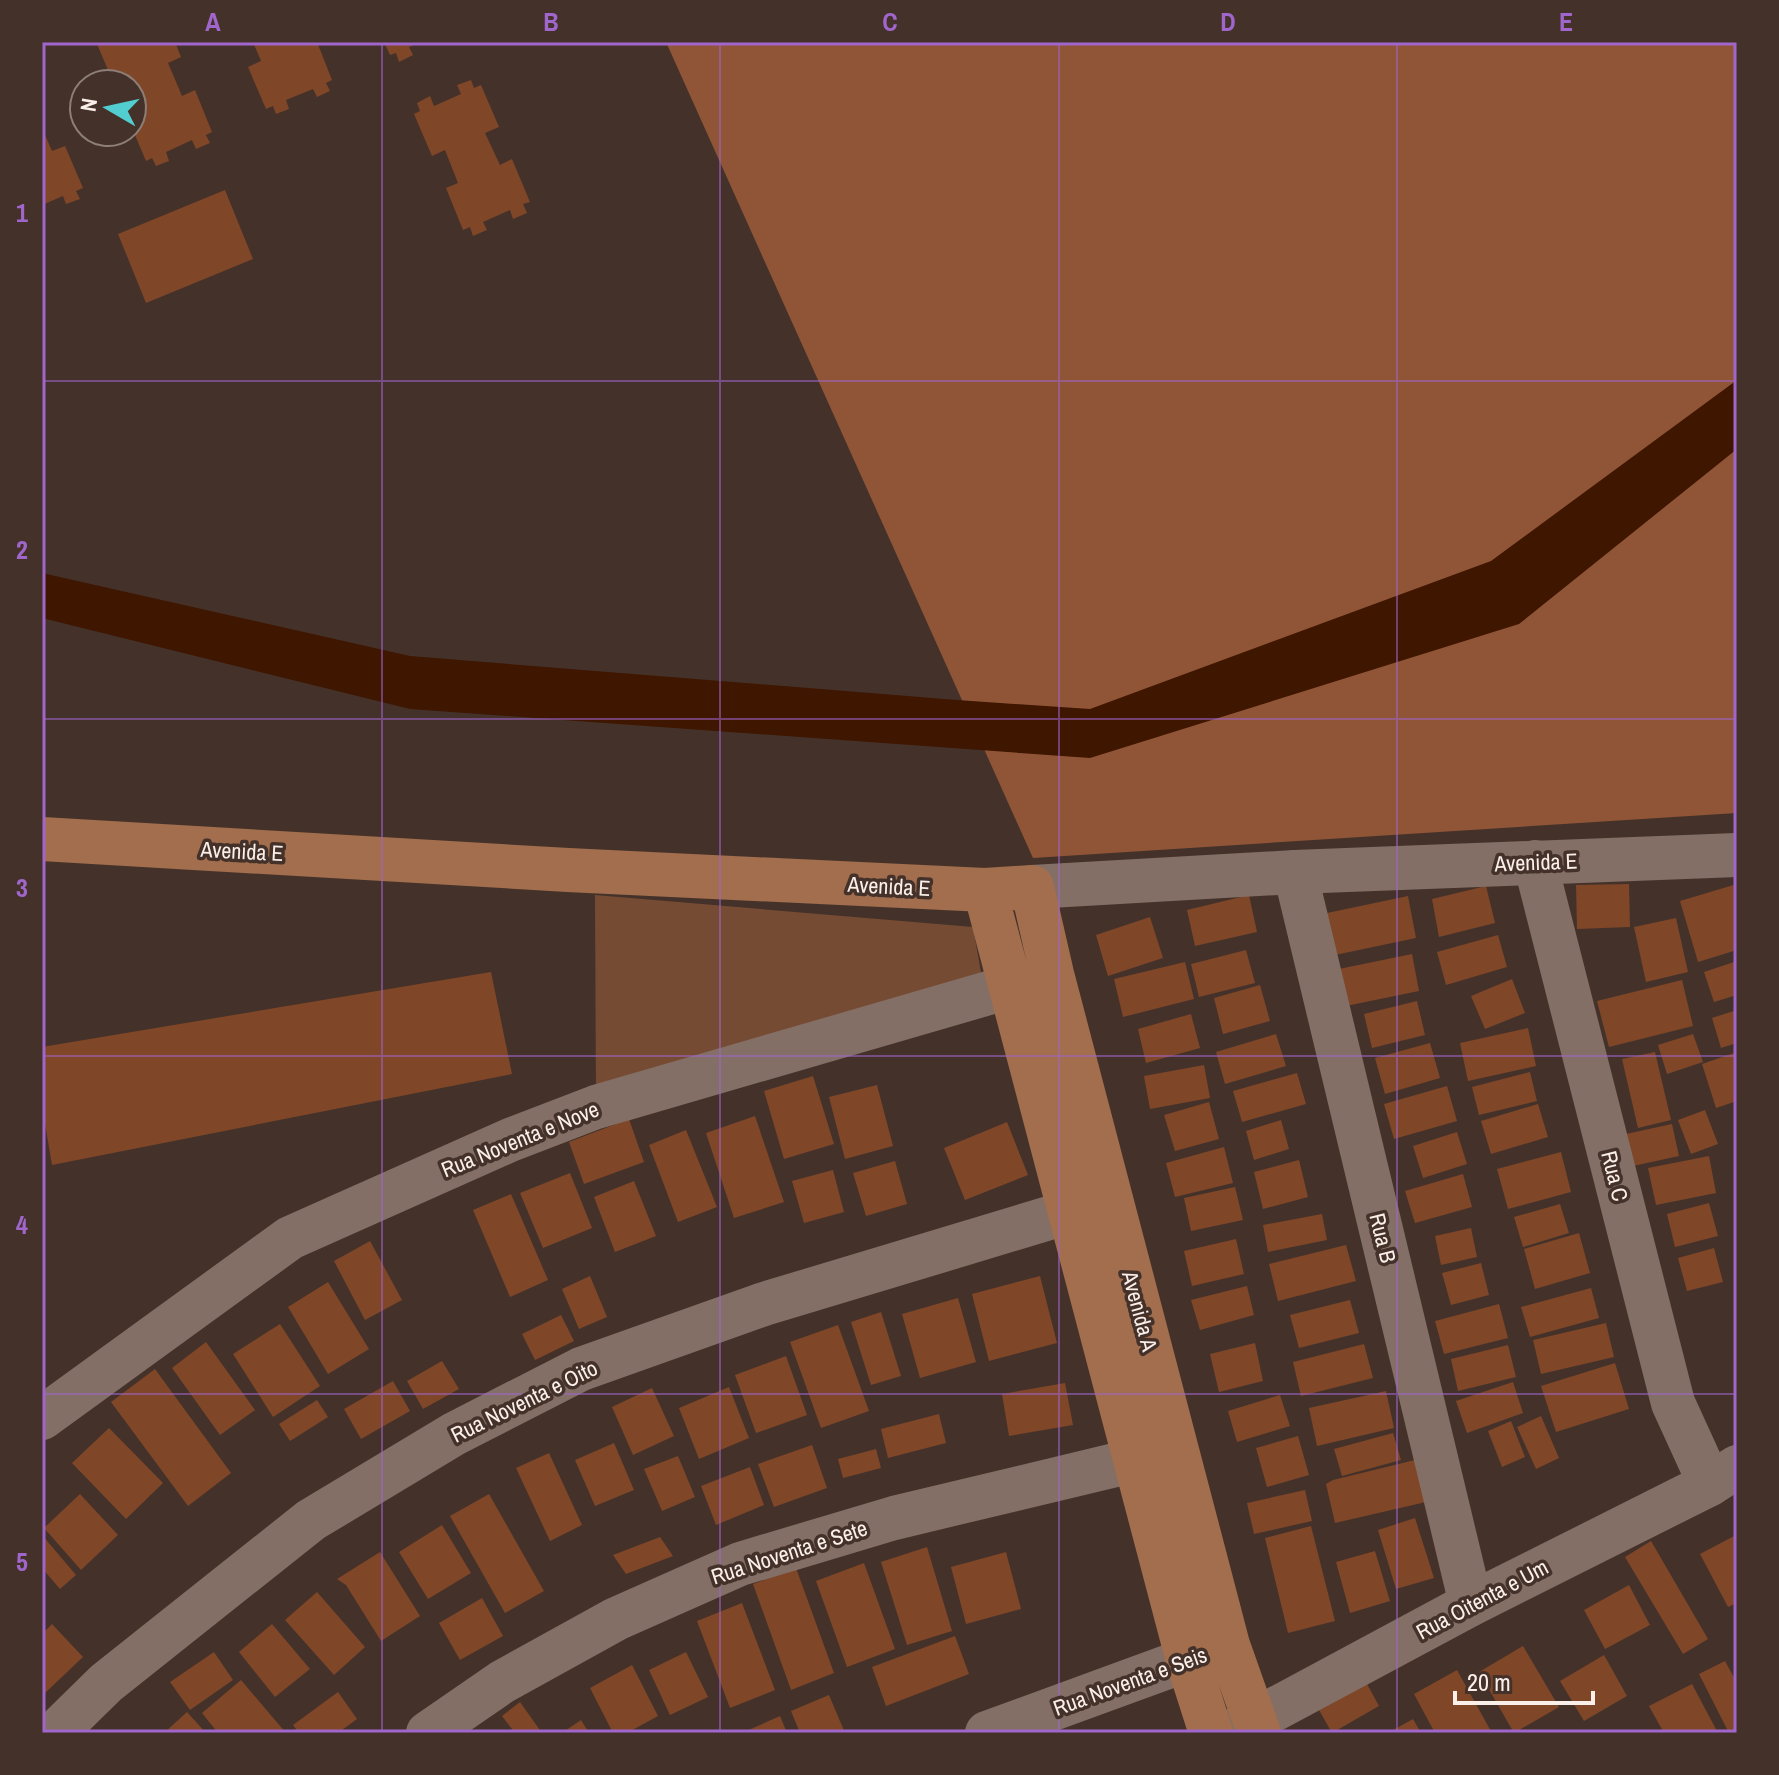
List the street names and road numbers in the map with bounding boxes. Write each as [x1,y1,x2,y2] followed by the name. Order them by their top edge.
[199,834,284,868] street label: Avenida E
[1493,846,1578,878] street label: Avenida E
[846,869,931,903] street label: Avenida E
[437,1094,603,1184] street label: Rua Noventa e Nove
[1594,1148,1636,1204] street label: Rua C
[1362,1210,1404,1266] street label: Rua B
[1115,1267,1165,1355] street label: Avenida A
[446,1353,602,1449] street label: Rua Noventa e Oito
[707,1513,871,1591] street label: Rua Noventa e Sete
[1411,1552,1553,1646] street label: Rua Oitenta e Um
[1049,1639,1211,1723] street label: Rua Noventa e Seis

